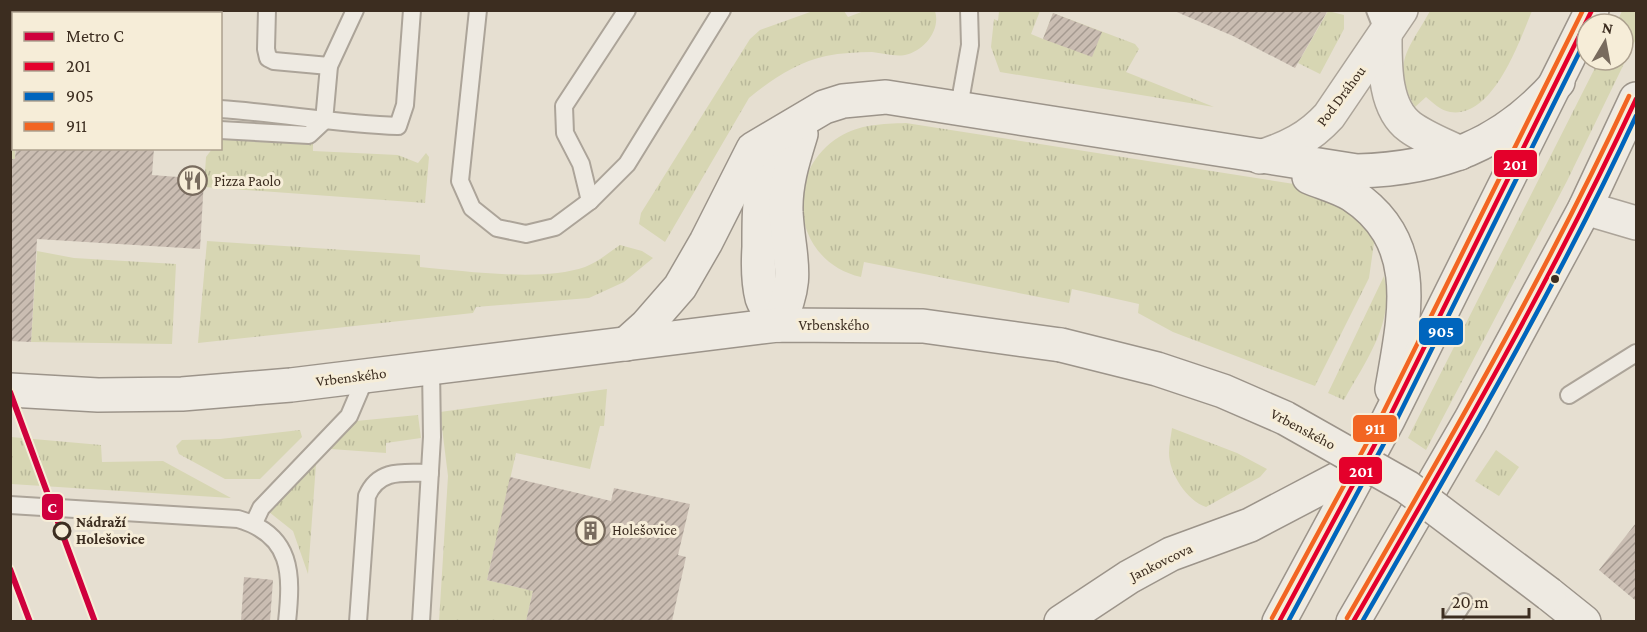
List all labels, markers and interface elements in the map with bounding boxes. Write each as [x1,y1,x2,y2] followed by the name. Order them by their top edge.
[12,12,222,150] legend
[1575,12,1635,72] north arrow
[1601,18,1614,37] text: N
[66,26,124,46] text: Metro C
[66,56,91,76] text: 201
[1313,63,1369,129] street label: Pod Dráhou
[66,86,94,106] text: 905
[66,116,87,136] text: 911
[1493,149,1538,178] line badge: 201
[1503,156,1527,173] text: 201
[177,165,209,197] restaurant icon: Pizza Paolo
[214,173,281,189] place label: Pizza Paolo
[1549,273,1561,285] unlabelled marker
[799,317,869,333] street label: Vrbenského
[1418,317,1464,346] line badge: 905
[1428,323,1454,340] text: 905
[315,365,387,389] street label: Vrbenského
[1268,405,1338,453] street label: Vrbenského
[1352,414,1398,443] line badge: 911
[1365,420,1385,437] text: 911
[1338,456,1383,485] line badge: 201
[1349,463,1373,480] text: 201
[41,493,64,521] line badge: C
[47,499,57,516] text: C
[76,514,145,547] place label: Nádraží Holešovice
[575,514,607,546] building icon: Holešovice
[53,522,71,540] marker: Nádraží Holešovice
[612,522,677,538] place label: Holešovice
[1125,540,1196,586] street label: Jankovcova
[1443,581,1528,619] scale bar
[1452,592,1489,612] text: 20 m

